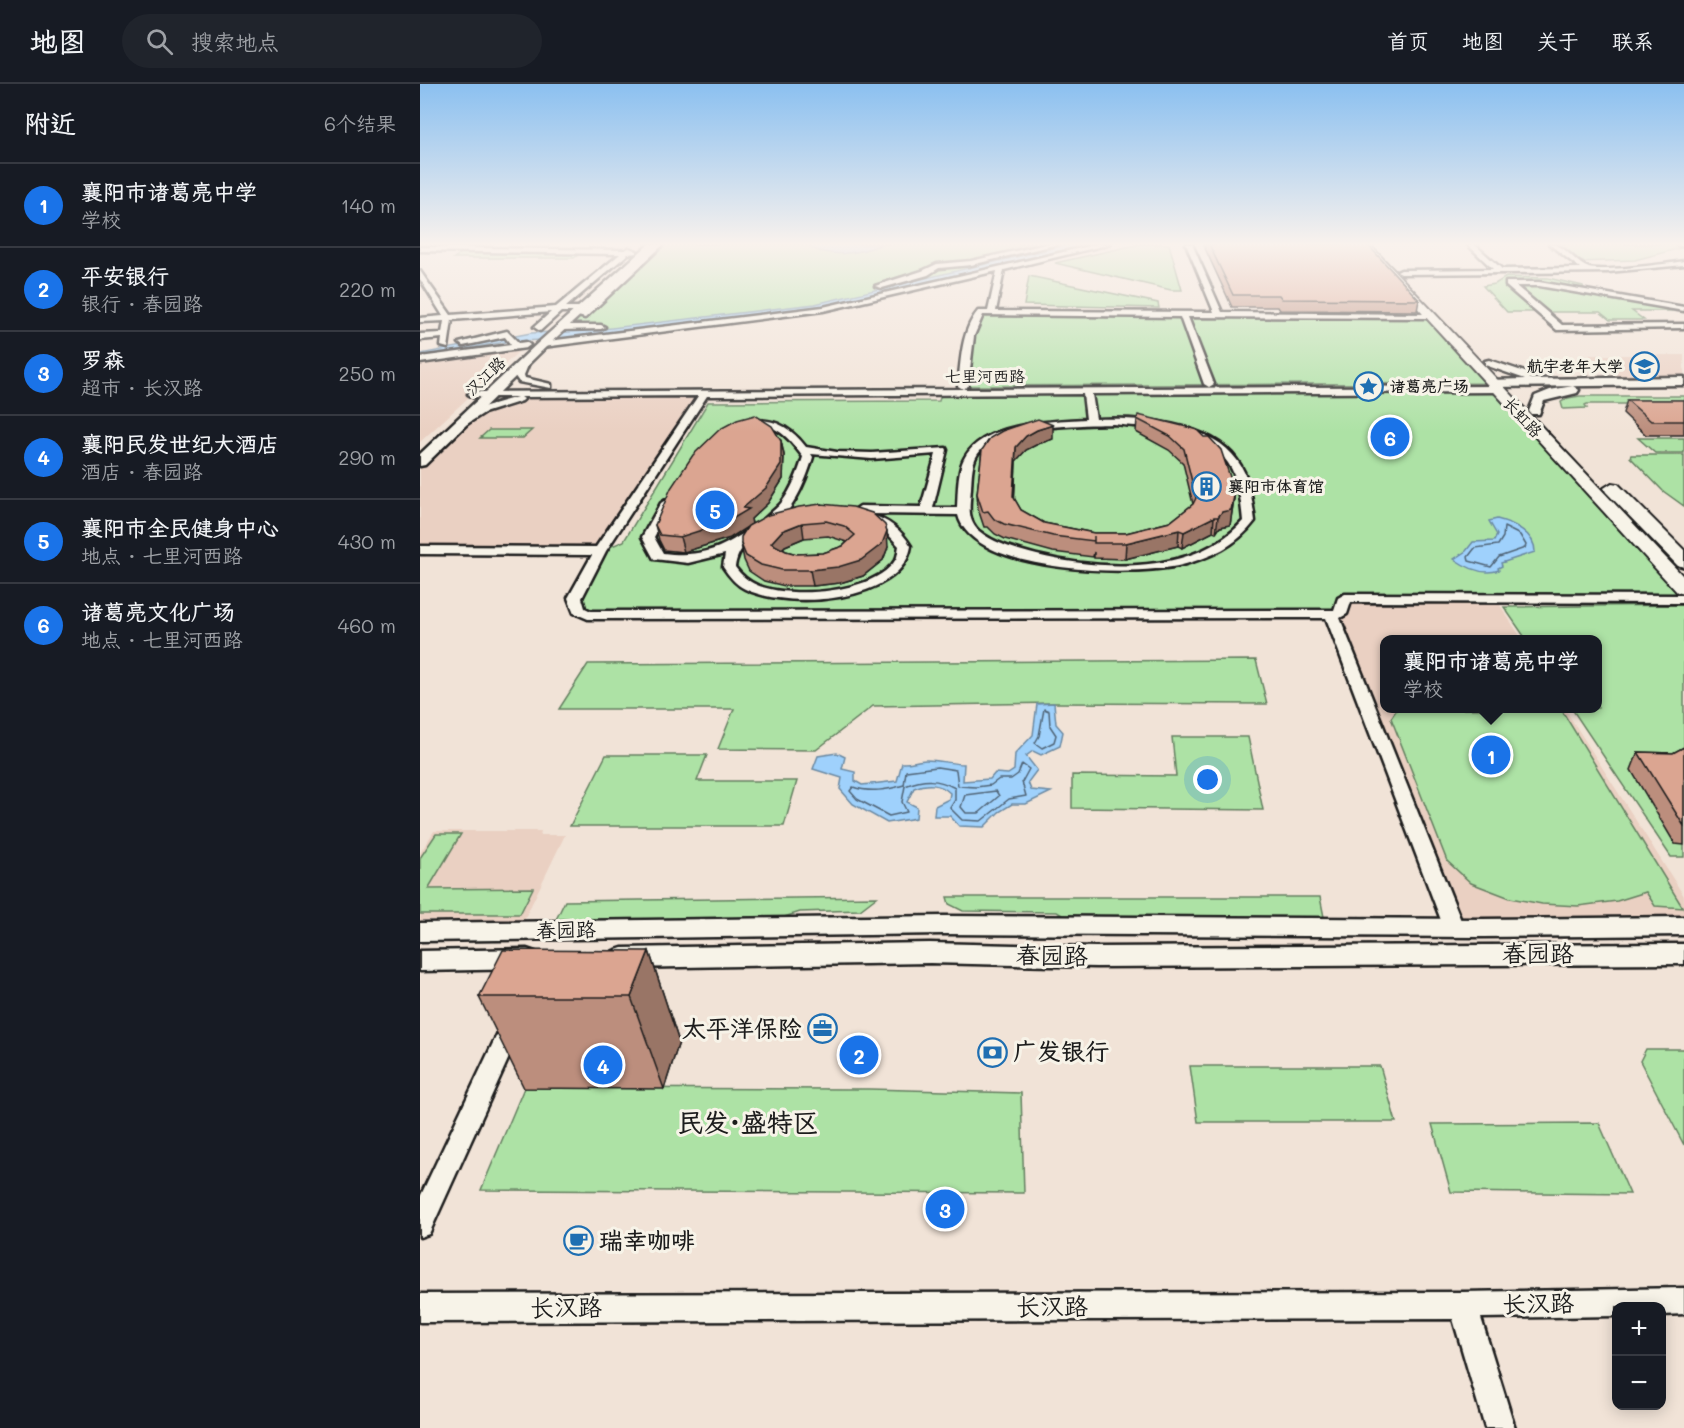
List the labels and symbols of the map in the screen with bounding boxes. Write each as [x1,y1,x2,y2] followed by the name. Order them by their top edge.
[1628,350,1660,382] school or university icon: 航宇老年大学
[460,351,509,400] street label: 汉江路
[1527,355,1623,376] place label: 航宇老年大学
[945,365,1025,386] street label: 七里河西路
[1352,370,1384,402] place icon: 诸葛亮广场
[1389,375,1469,396] place label: 诸葛亮广场
[1499,392,1547,441] street label: 长虹路
[1370,414,1410,460] pin: 6
[1191,470,1223,502] building icon: 襄阳市体育馆
[1228,475,1324,496] place label: 襄阳市体育馆
[696,488,734,532] pin: 5
[1472,732,1510,778] pin: 1
[1193,765,1222,794] your location
[536,915,597,943] street label: 春园路
[1502,937,1574,968] street label: 春园路
[1016,938,1088,971] street label: 春园路
[682,1012,802,1043] place label: 太平洋保险
[807,1013,839,1045] office icon: 太平洋保险
[840,1032,878,1078] pin: 2
[1013,1035,1109,1066] place label: 广发银行
[976,1036,1008,1068] bank icon: 广发银行
[584,1042,622,1088] pin: 4
[677,1105,819,1139] district label: 民发·盛特区
[926,1186,964,1232] pin: 3
[599,1224,695,1255] place label: 瑞幸咖啡
[562,1225,594,1257] cafe icon: 瑞幸咖啡
[1502,1286,1574,1319] street label: 长汉路
[1016,1290,1088,1321] street label: 长汉路
[530,1291,602,1322] street label: 长汉路

